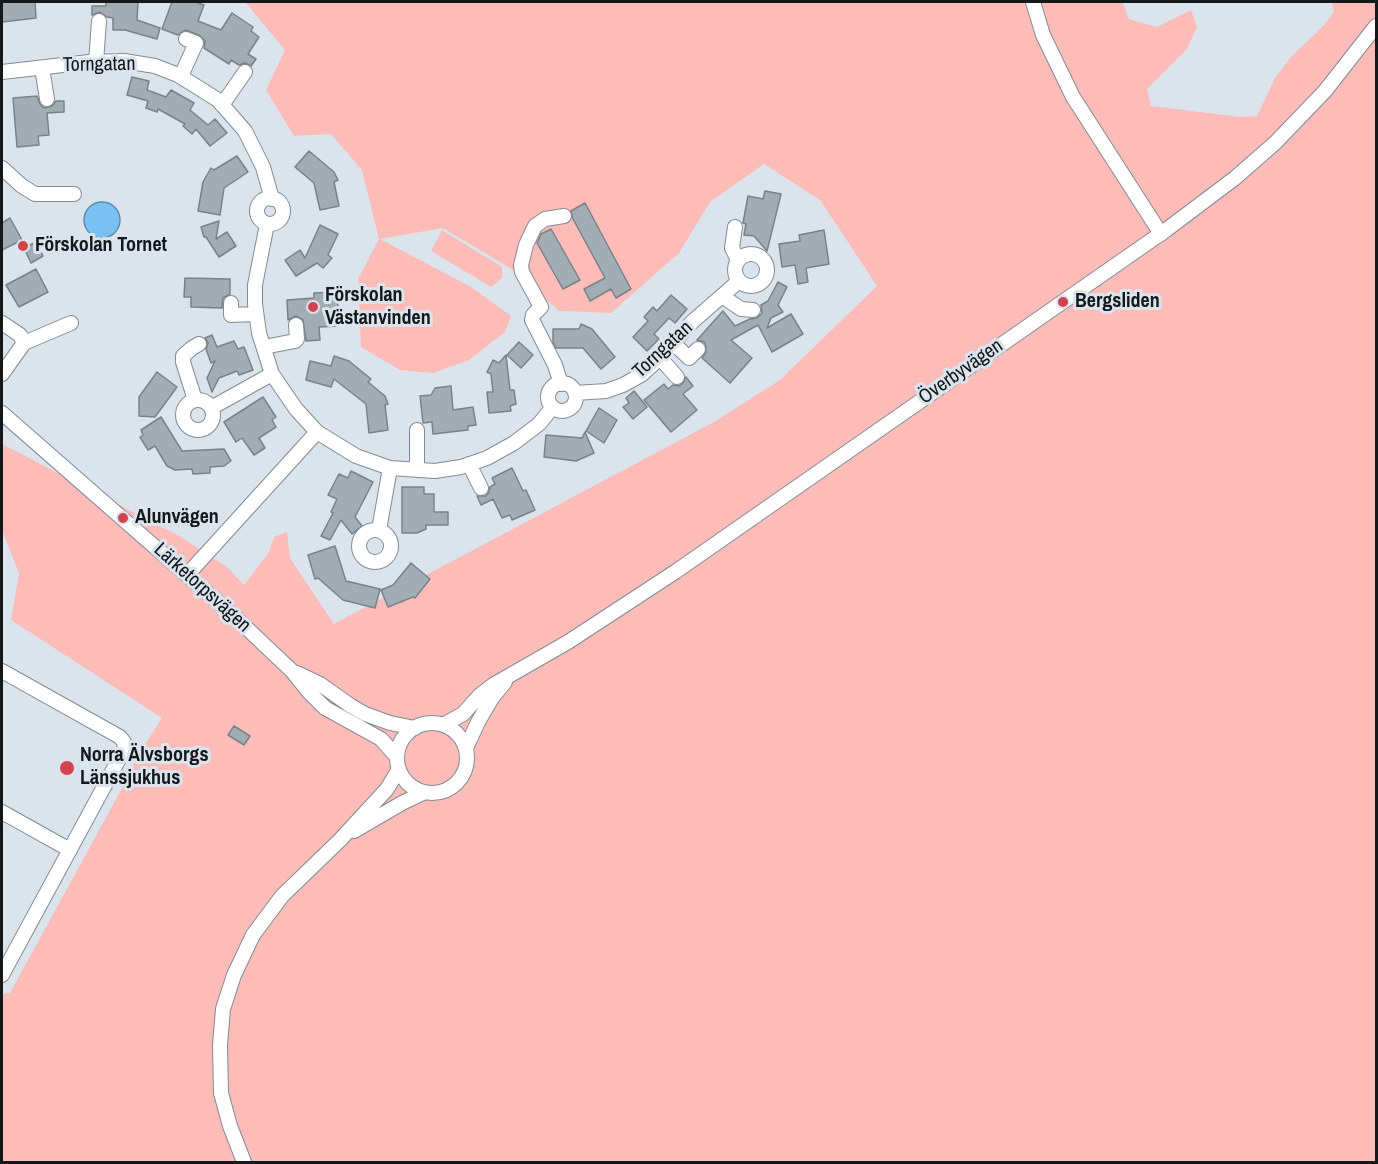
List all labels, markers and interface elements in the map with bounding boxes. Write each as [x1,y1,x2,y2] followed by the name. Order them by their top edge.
[62,52,136,78] street label: Torngatan
[35,234,167,258] place label: Förskolan Tornet
[16,239,30,253] marker: Förskolan Tornet
[325,284,431,331] place label: Förskolan Västanvinden
[1075,290,1160,314] place label: Bergsliden
[1056,295,1070,309] marker: Bergsliden
[306,300,320,314] marker: Förskolan Västanvinden
[628,316,698,384] street label: Torngatan
[914,334,1008,410] street label: Överbyvägen
[135,506,219,530] place label: Alunvägen
[116,511,130,525] marker: Alunvägen
[149,538,255,638] street label: Lärketorpsvägen
[80,744,208,791] place label: Norra Älvsborgs Länssjukhus
[58,759,76,777] marker: Norra Älvsborgs Länssjukhus

